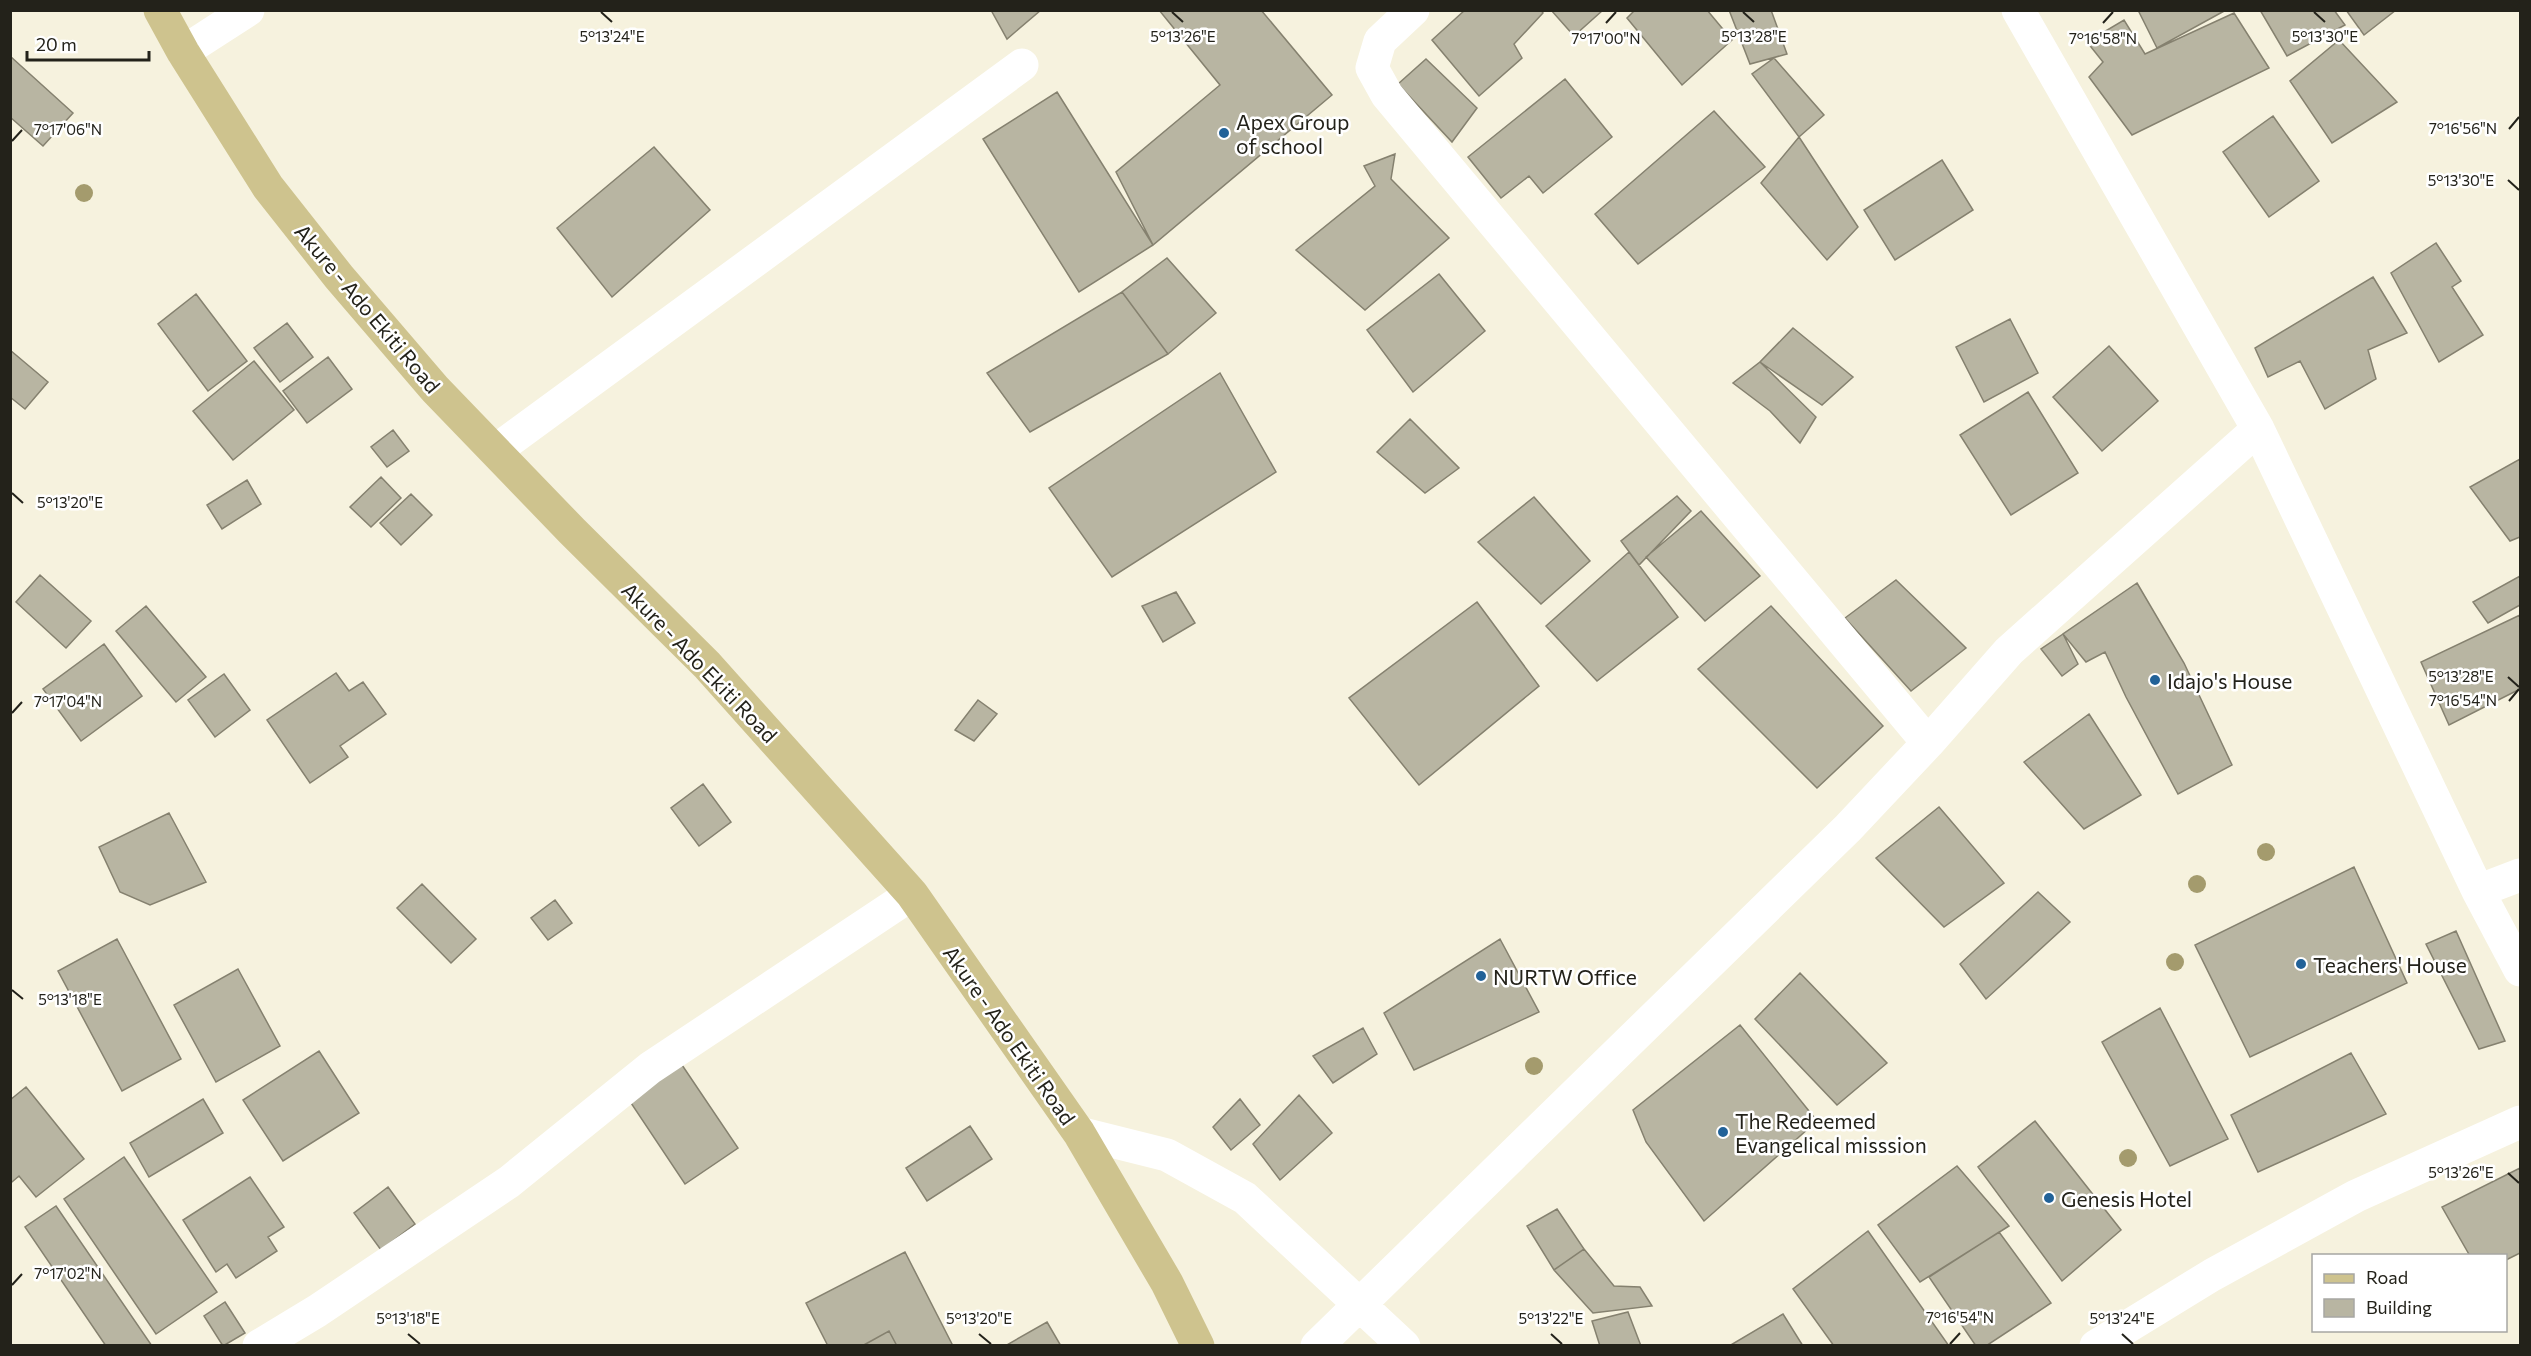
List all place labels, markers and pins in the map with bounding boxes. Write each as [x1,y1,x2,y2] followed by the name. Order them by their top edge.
[1236,109,1349,158] place label: Apex Group of school
[1217,126,1231,140] marker: Apex Group of school
[2167,668,2292,693] place label: Idajo's House
[2148,673,2162,687] marker: Idajo's House
[2313,952,2467,977] place label: Teachers' House
[2294,957,2308,971] marker: Teachers' House
[1493,964,1637,989] place label: NURTW Office
[1474,969,1488,983] marker: NURTW Office
[1735,1108,1927,1157] place label: The Redeemed Evangelical misssion
[1716,1125,1730,1139] marker: The Redeemed Evangelical misssion
[2061,1186,2192,1211] place label: Genesis Hotel
[2042,1191,2056,1205] marker: Genesis Hotel

